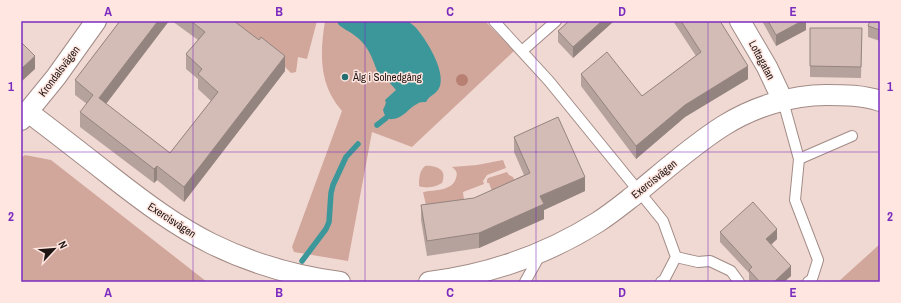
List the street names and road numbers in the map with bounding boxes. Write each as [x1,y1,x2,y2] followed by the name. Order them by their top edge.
[746,38,778,82] street label: Lottagatan
[35,43,83,99] street label: Krondalsvägen
[628,156,680,202] street label: Exercisvägen
[145,199,199,241] street label: Exercisvägen

